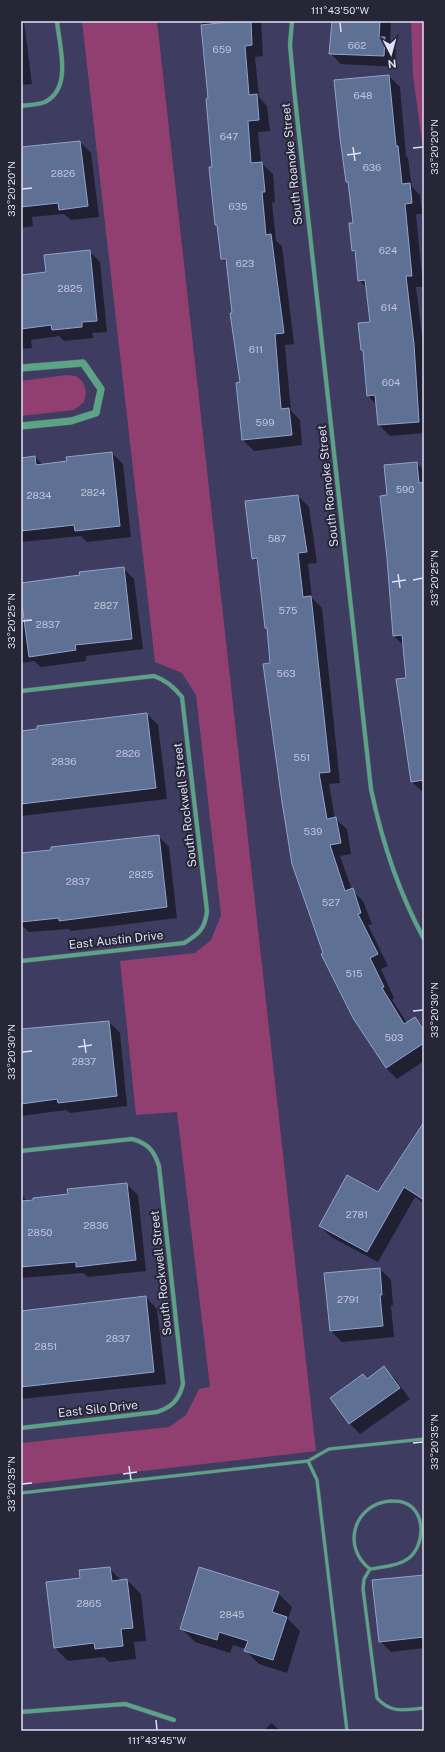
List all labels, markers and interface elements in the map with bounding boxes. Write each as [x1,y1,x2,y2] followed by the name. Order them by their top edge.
[311,4,370,16] text: 111°43'50"W
[371,34,411,74] north arrow
[348,39,366,51] house number: 662
[213,43,231,55] house number: 659
[387,58,397,70] text: N
[354,89,372,101] house number: 648
[279,102,305,226] street label: South Roanoke Street
[428,119,440,175] text: 33°20'20"N
[220,130,238,142] house number: 647
[5,161,17,217] text: 33°20'20"N
[363,161,381,173] house number: 636
[51,167,75,179] house number: 2826
[229,200,247,212] house number: 635
[379,244,397,256] house number: 624
[236,257,254,269] house number: 623
[58,282,82,294] house number: 2825
[381,301,397,313] house number: 614
[249,343,263,355] house number: 611
[382,376,400,388] house number: 604
[256,416,274,428] house number: 599
[315,424,341,548] street label: South Roanoke Street
[396,483,414,495] house number: 590
[81,486,105,498] house number: 2824
[27,489,51,501] house number: 2834
[268,532,286,544] house number: 587
[428,550,440,606] text: 33°20'25"N
[5,593,17,649] text: 33°20'25"N
[94,599,118,611] house number: 2827
[279,604,297,616] house number: 575
[36,618,60,630] house number: 2837
[277,667,295,679] house number: 563
[170,742,200,868] street label: South Rockwell Street
[116,747,140,759] house number: 2826
[294,751,310,763] house number: 551
[52,755,76,767] house number: 2836
[304,825,322,837] house number: 539
[129,868,153,880] house number: 2825
[66,875,90,887] house number: 2837
[322,896,340,908] house number: 527
[68,928,164,952] street label: East Austin Drive
[346,967,362,979] house number: 515
[428,982,440,1038] text: 33°20'30"N
[5,1024,17,1080] text: 33°20'30"N
[385,1031,403,1043] house number: 503
[72,1055,96,1067] house number: 2837
[346,1208,368,1220] house number: 2781
[147,1210,175,1336] street label: South Rockwell Street
[84,1219,108,1231] house number: 2836
[28,1226,52,1238] house number: 2850
[337,1293,359,1305] house number: 2791
[106,1332,130,1344] house number: 2837
[35,1340,57,1352] house number: 2851
[57,1398,139,1420] street label: East Silo Drive
[428,1414,440,1470] text: 33°20'35"N
[5,1456,17,1512] text: 33°20'35"N
[77,1597,102,1609] house number: 2865
[219,1608,245,1620] house number: 2845
[128,1734,187,1746] text: 111°43'45"W

